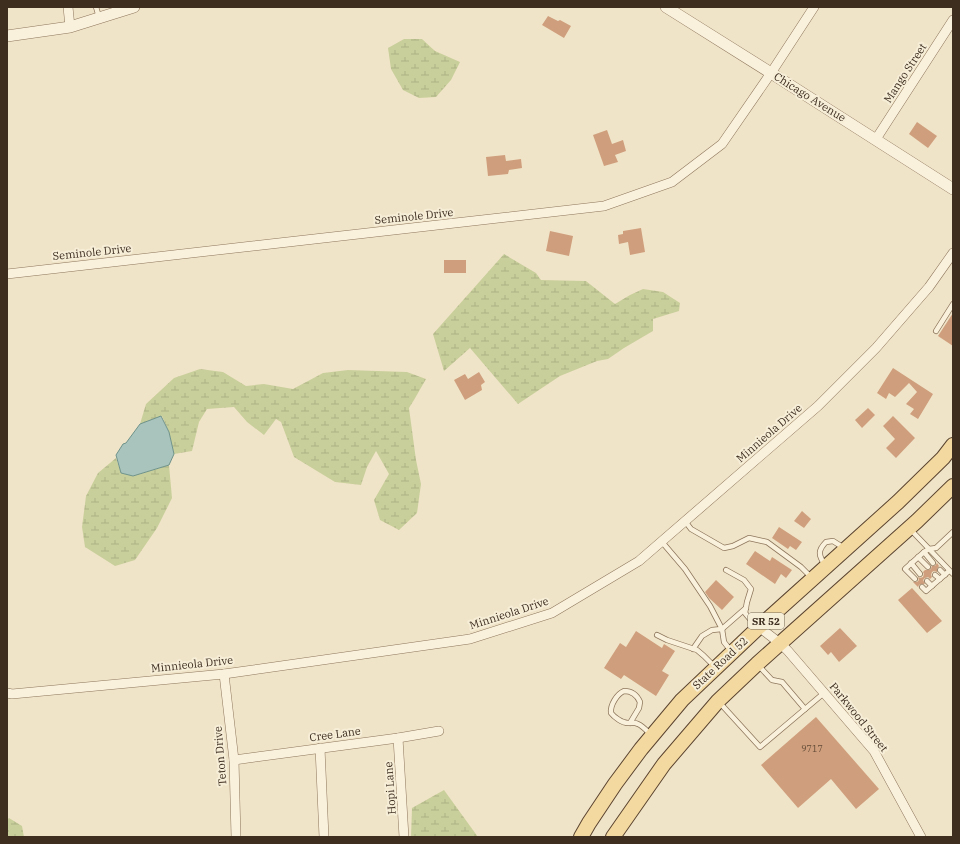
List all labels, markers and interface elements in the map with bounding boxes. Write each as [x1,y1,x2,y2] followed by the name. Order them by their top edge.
[881,40,930,105] street label: Mango Street
[771,69,849,125] street label: Chicago Avenue
[374,205,454,227] street label: Seminole Drive
[52,241,132,263] street label: Seminole Drive
[733,401,805,465] street label: Minnieola Drive
[468,594,550,632] street label: Minnieola Drive
[748,613,784,629] road number: SR 52
[689,634,751,692] street label: State Road 52
[150,653,234,675] street label: Minnieola Drive
[827,679,891,755] street label: Parkwood Street
[308,723,362,745] street label: Cree Lane
[210,725,230,787] street label: Teton Drive
[801,743,823,754] house number: 9717
[381,761,399,815] street label: Hopi Lane

